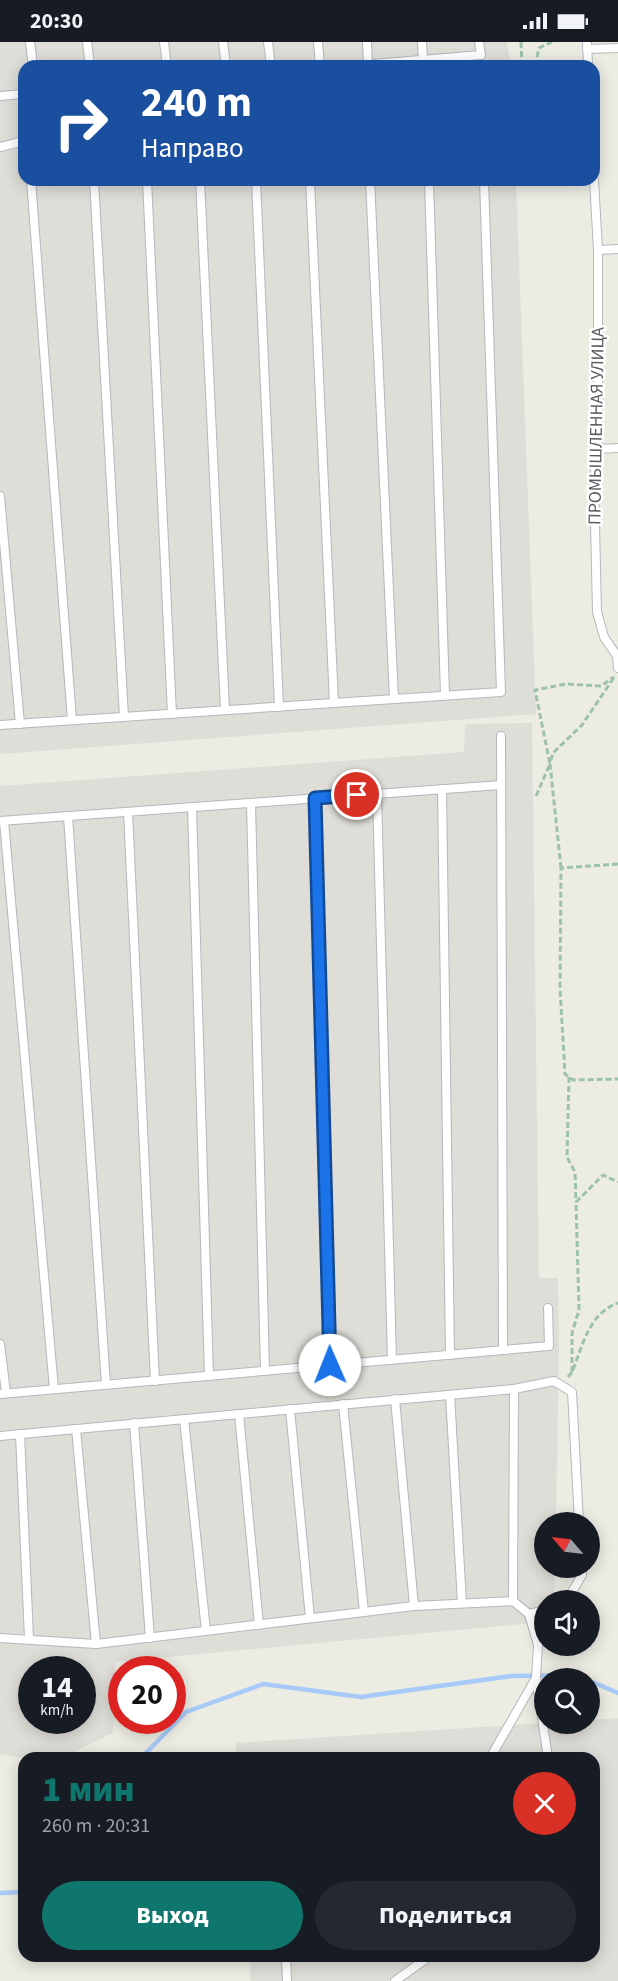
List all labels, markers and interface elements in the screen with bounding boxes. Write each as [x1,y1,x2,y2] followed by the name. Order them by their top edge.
[30,5,83,37] text: 20:30
[141,73,252,133] text: 240 m
[42,84,120,162] icon: right
[141,129,244,168] text: Направо
[582,327,611,525] street label: ПРОМЫШЛЕННАЯ УЛИЦА
[331,769,382,820] pin
[340,778,373,811] icon: arrive
[298,1333,362,1397] position arrow
[534,1512,600,1578] north arrow
[534,1512,600,1734] map controls
[534,1590,600,1656] button: sound
[108,1656,186,1734] speed limit sign: 20
[41,1666,73,1709] text: 14
[534,1668,600,1734] button: search
[40,1700,74,1721] text: km/h
[42,1764,135,1815] text: 1 мин
[513,1772,576,1835] button: close
[42,1812,150,1840] text: 260 m · 20:31
[42,1881,303,1950] button: Выход
[315,1881,576,1950] button: Поделиться

